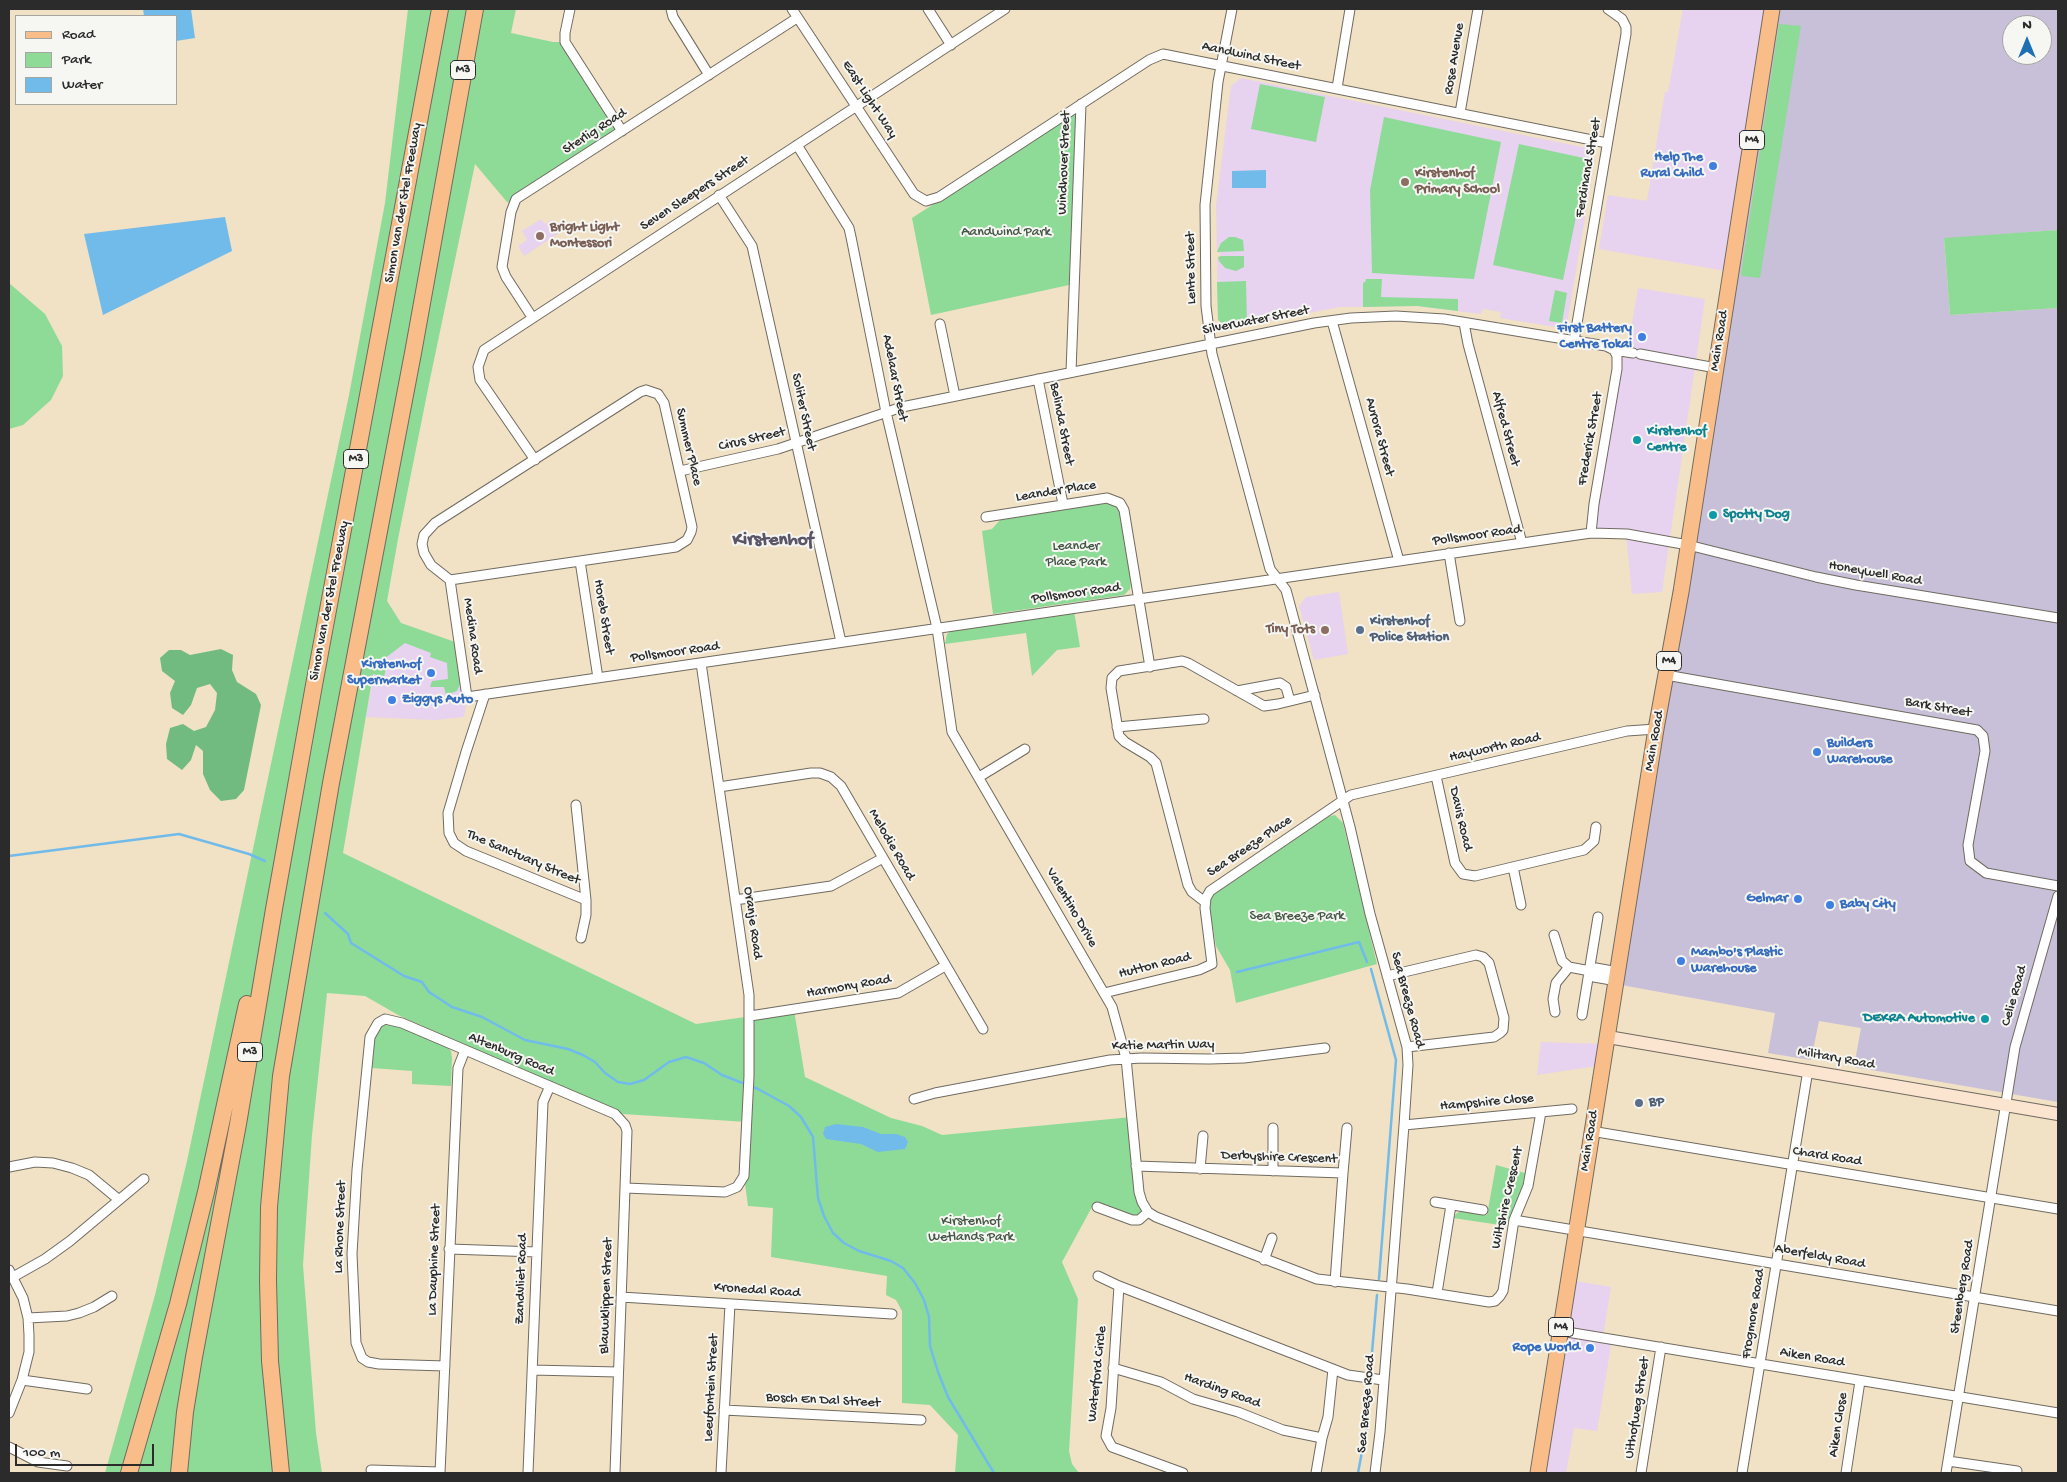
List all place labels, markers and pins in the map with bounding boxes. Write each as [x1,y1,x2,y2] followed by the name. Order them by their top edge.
[1641,150,1703,182] place label: Help The Rural Child
[1707,160,1719,172] marker: Help The Rural Child
[1415,166,1500,198] place label: Kirstenhof Primary School
[1399,176,1411,188] marker: Kirstenhof Primary School
[550,220,619,252] place label: Bright Light Montessori
[534,230,546,242] marker: Bright Light Montessori
[1557,321,1632,354] place label: First Battery Centre Tokai
[1636,331,1648,343] marker: First Battery Centre Tokai
[1647,424,1707,457] place label: Kirstenhof Centre
[1631,434,1643,446] marker: Kirstenhof Centre
[1723,507,1790,523] place label: Spotty Dog
[1707,509,1719,521] marker: Spotty Dog
[1370,614,1449,646] place label: Kirstenhof Police Station
[1266,622,1315,638] place label: Tiny Tots
[1319,624,1331,636] marker: Tiny Tots
[1354,624,1366,636] marker: Kirstenhof Police Station
[347,657,421,690] place label: Kirstenhof Supermarket
[425,667,437,679] marker: Kirstenhof Supermarket
[402,692,473,708] place label: Ziggys Auto
[386,694,398,706] marker: Ziggys Auto
[1827,736,1893,769] place label: Builders Warehouse
[1811,746,1823,758] marker: Builders Warehouse
[1746,891,1788,907] place label: Gelmar
[1792,893,1804,905] marker: Gelmar
[1840,897,1896,913] place label: Baby City
[1824,899,1836,911] marker: Baby City
[1691,945,1782,978] place label: Mambo's Plastic Warehouse
[1675,955,1687,967] marker: Mambo's Plastic Warehouse
[1863,1011,1975,1027] place label: DEKRA Automotive
[1979,1013,1991,1025] marker: DEKRA Automotive
[1649,1095,1664,1111] place label: BP
[1633,1097,1645,1109] marker: BP
[1513,1340,1580,1356] place label: Rope World
[1584,1342,1596,1354] marker: Rope World

